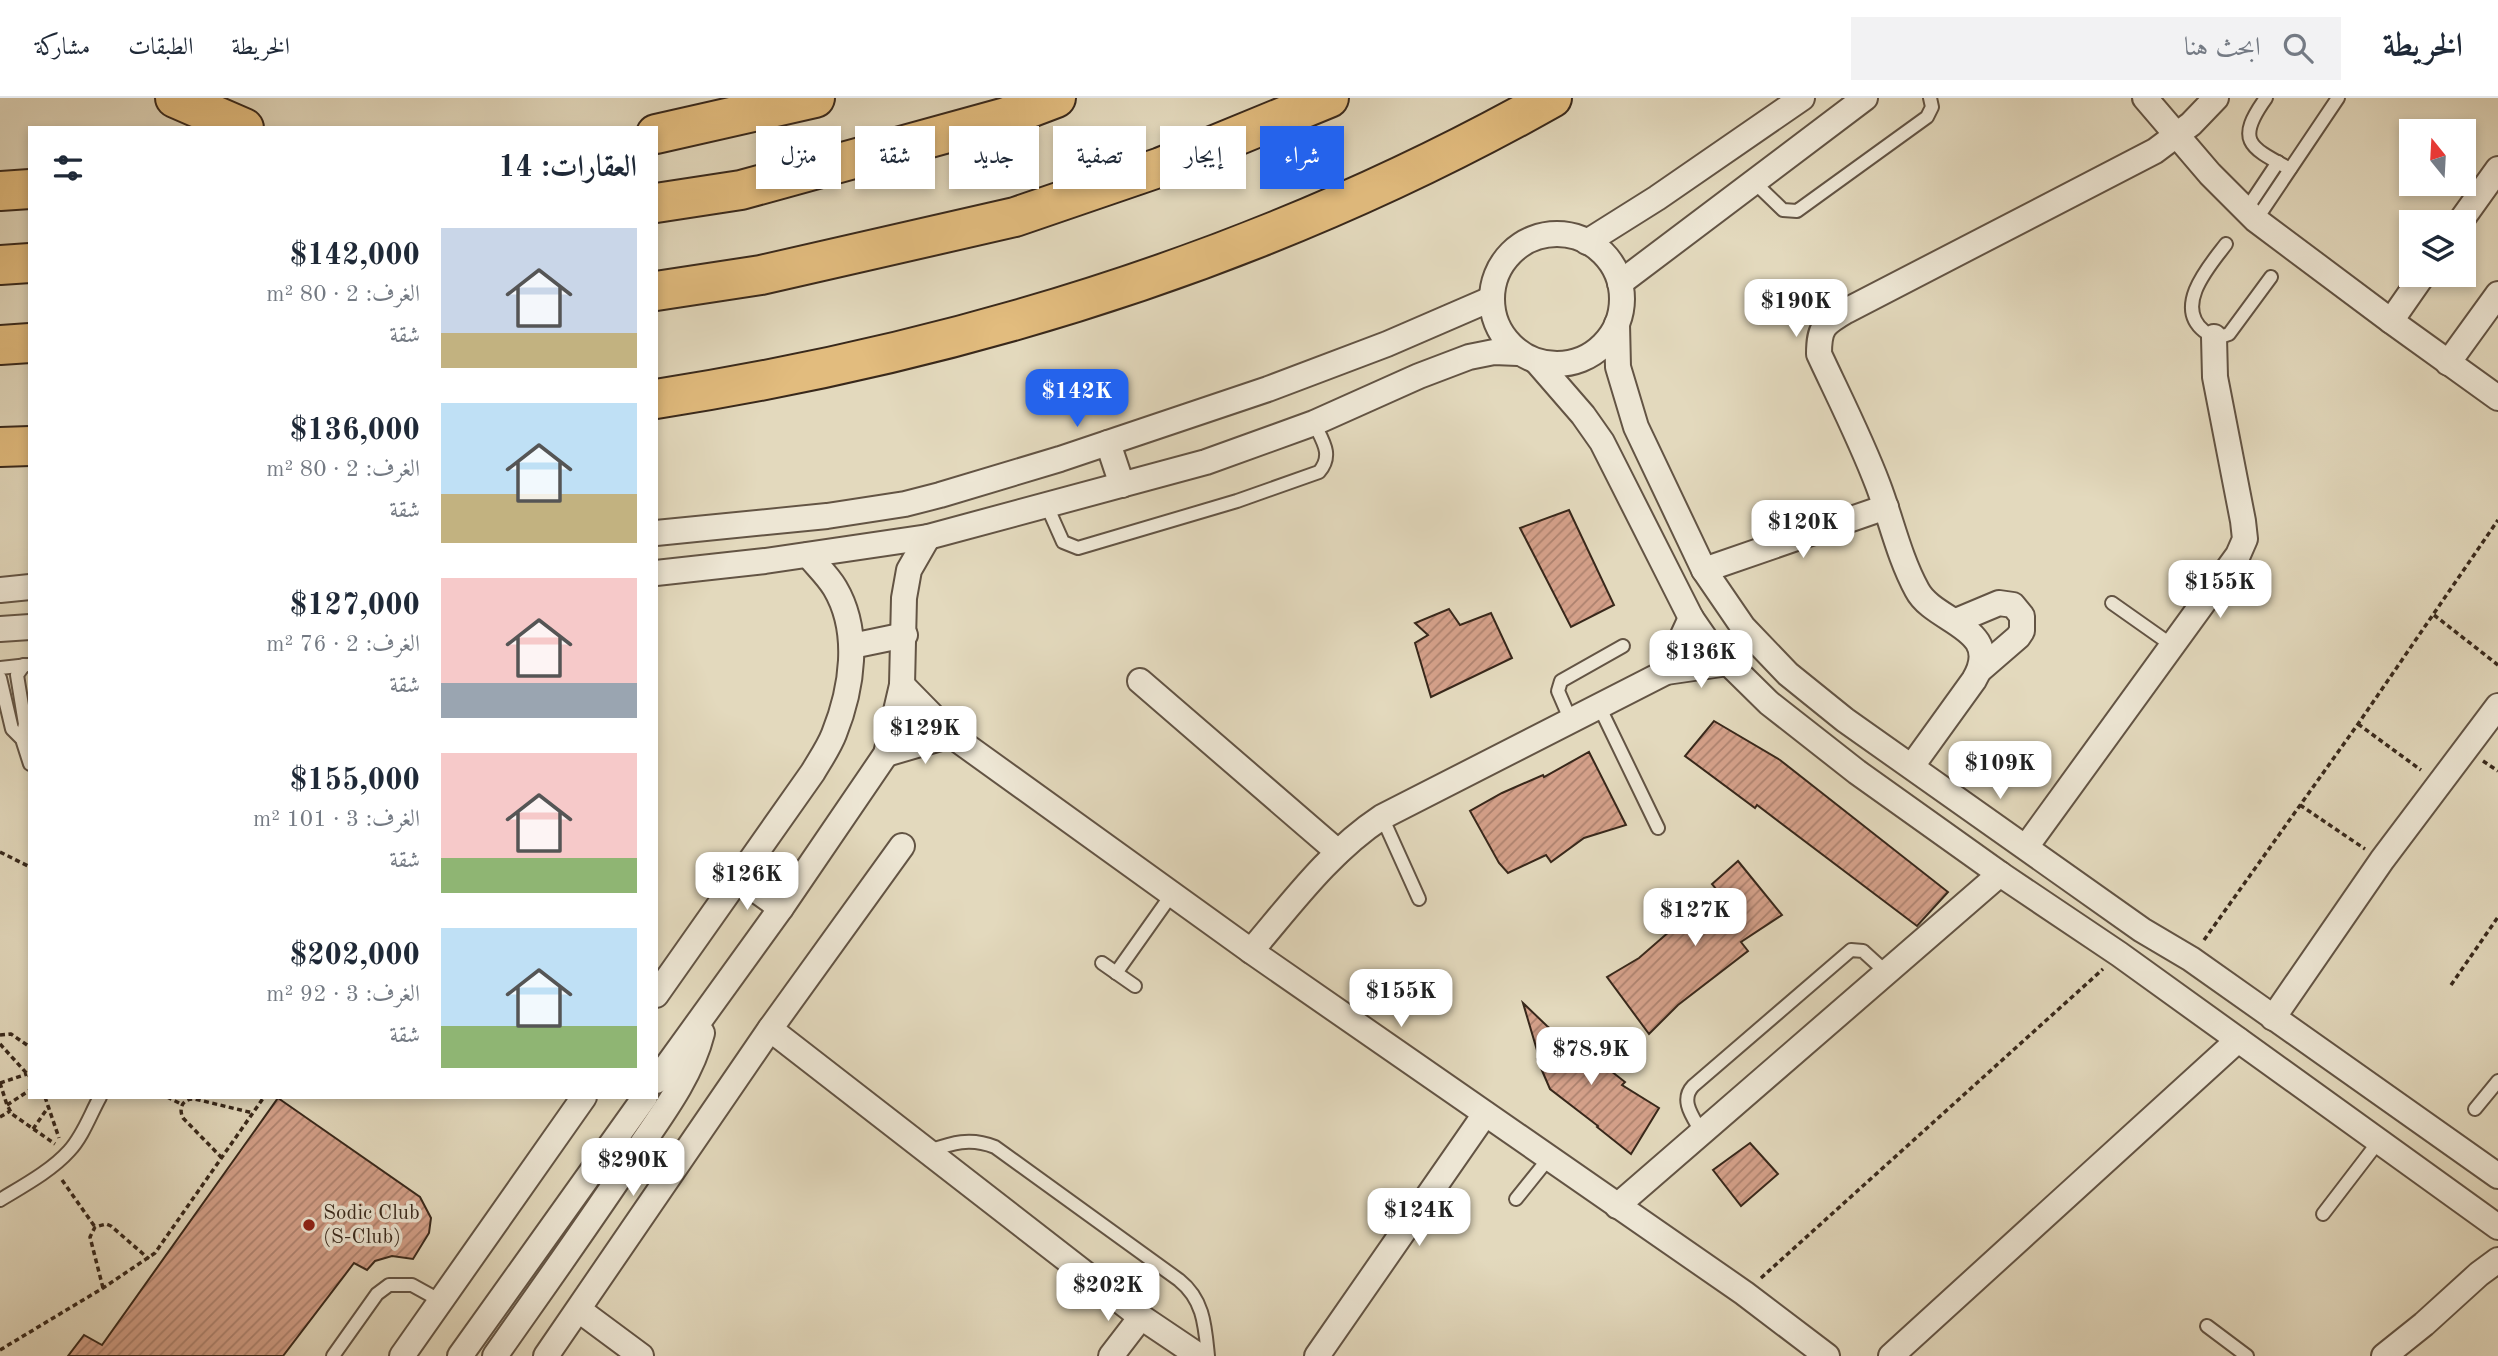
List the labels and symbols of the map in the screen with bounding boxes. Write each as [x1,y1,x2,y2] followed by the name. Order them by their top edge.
[2399,119,2476,196] north arrow
[1747,280,1845,339] pin: $190K
[1028,370,1126,429] pin: $142K
[1754,500,1852,560] pin: $120K
[2171,560,2269,620] pin: $155K
[1652,630,1750,690] pin: $136K
[876,706,974,766] pin: $129K
[1951,742,2049,801] pin: $109K
[698,852,796,912] pin: $126K
[1646,888,1744,948] pin: $127K
[1352,970,1450,1029] pin: $155K
[1534,1028,1648,1087] pin: $78.9K
[584,1138,682,1198] pin: $290K
[1370,1188,1468,1248] pin: $124K
[323,1203,420,1248] place label: Sodic Club (S-Club)
[301,1217,317,1233] marker: Sodic Club (S-Club)
[1059,1264,1157,1323] pin: $202K

